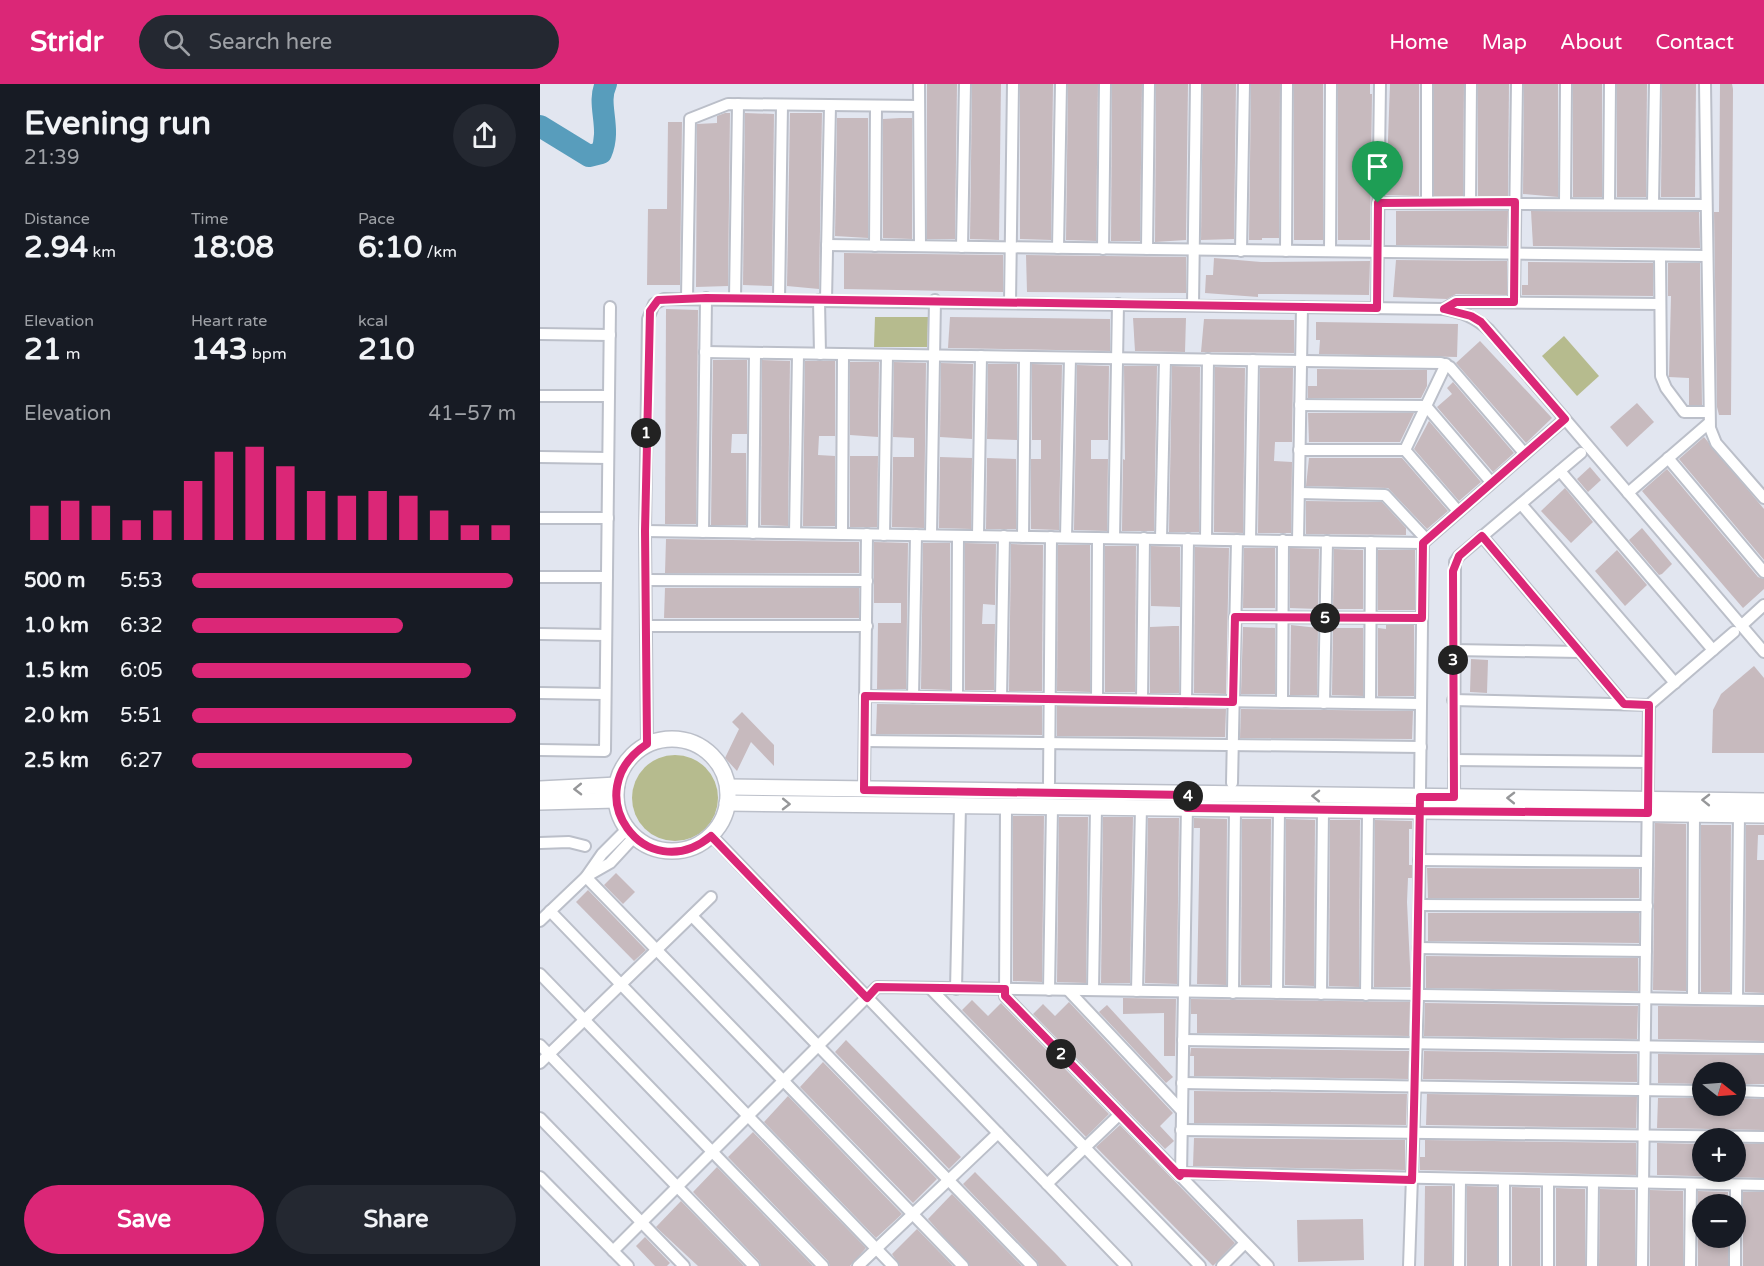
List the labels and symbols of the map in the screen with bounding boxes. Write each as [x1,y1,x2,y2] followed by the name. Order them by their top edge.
[1352,141,1403,203] pin
[631,418,661,448] pin: 1
[1310,603,1340,633] pin: 5
[1438,645,1468,675] pin: 3
[1173,781,1203,811] pin: 4
[574,783,583,795] one-way arrow
[1311,790,1320,802] one-way arrow
[1506,792,1515,804] one-way arrow
[1701,794,1710,806] one-way arrow
[781,798,790,810] one-way arrow
[1046,1039,1076,1069] pin: 2
[1692,1062,1746,1116] north arrow

